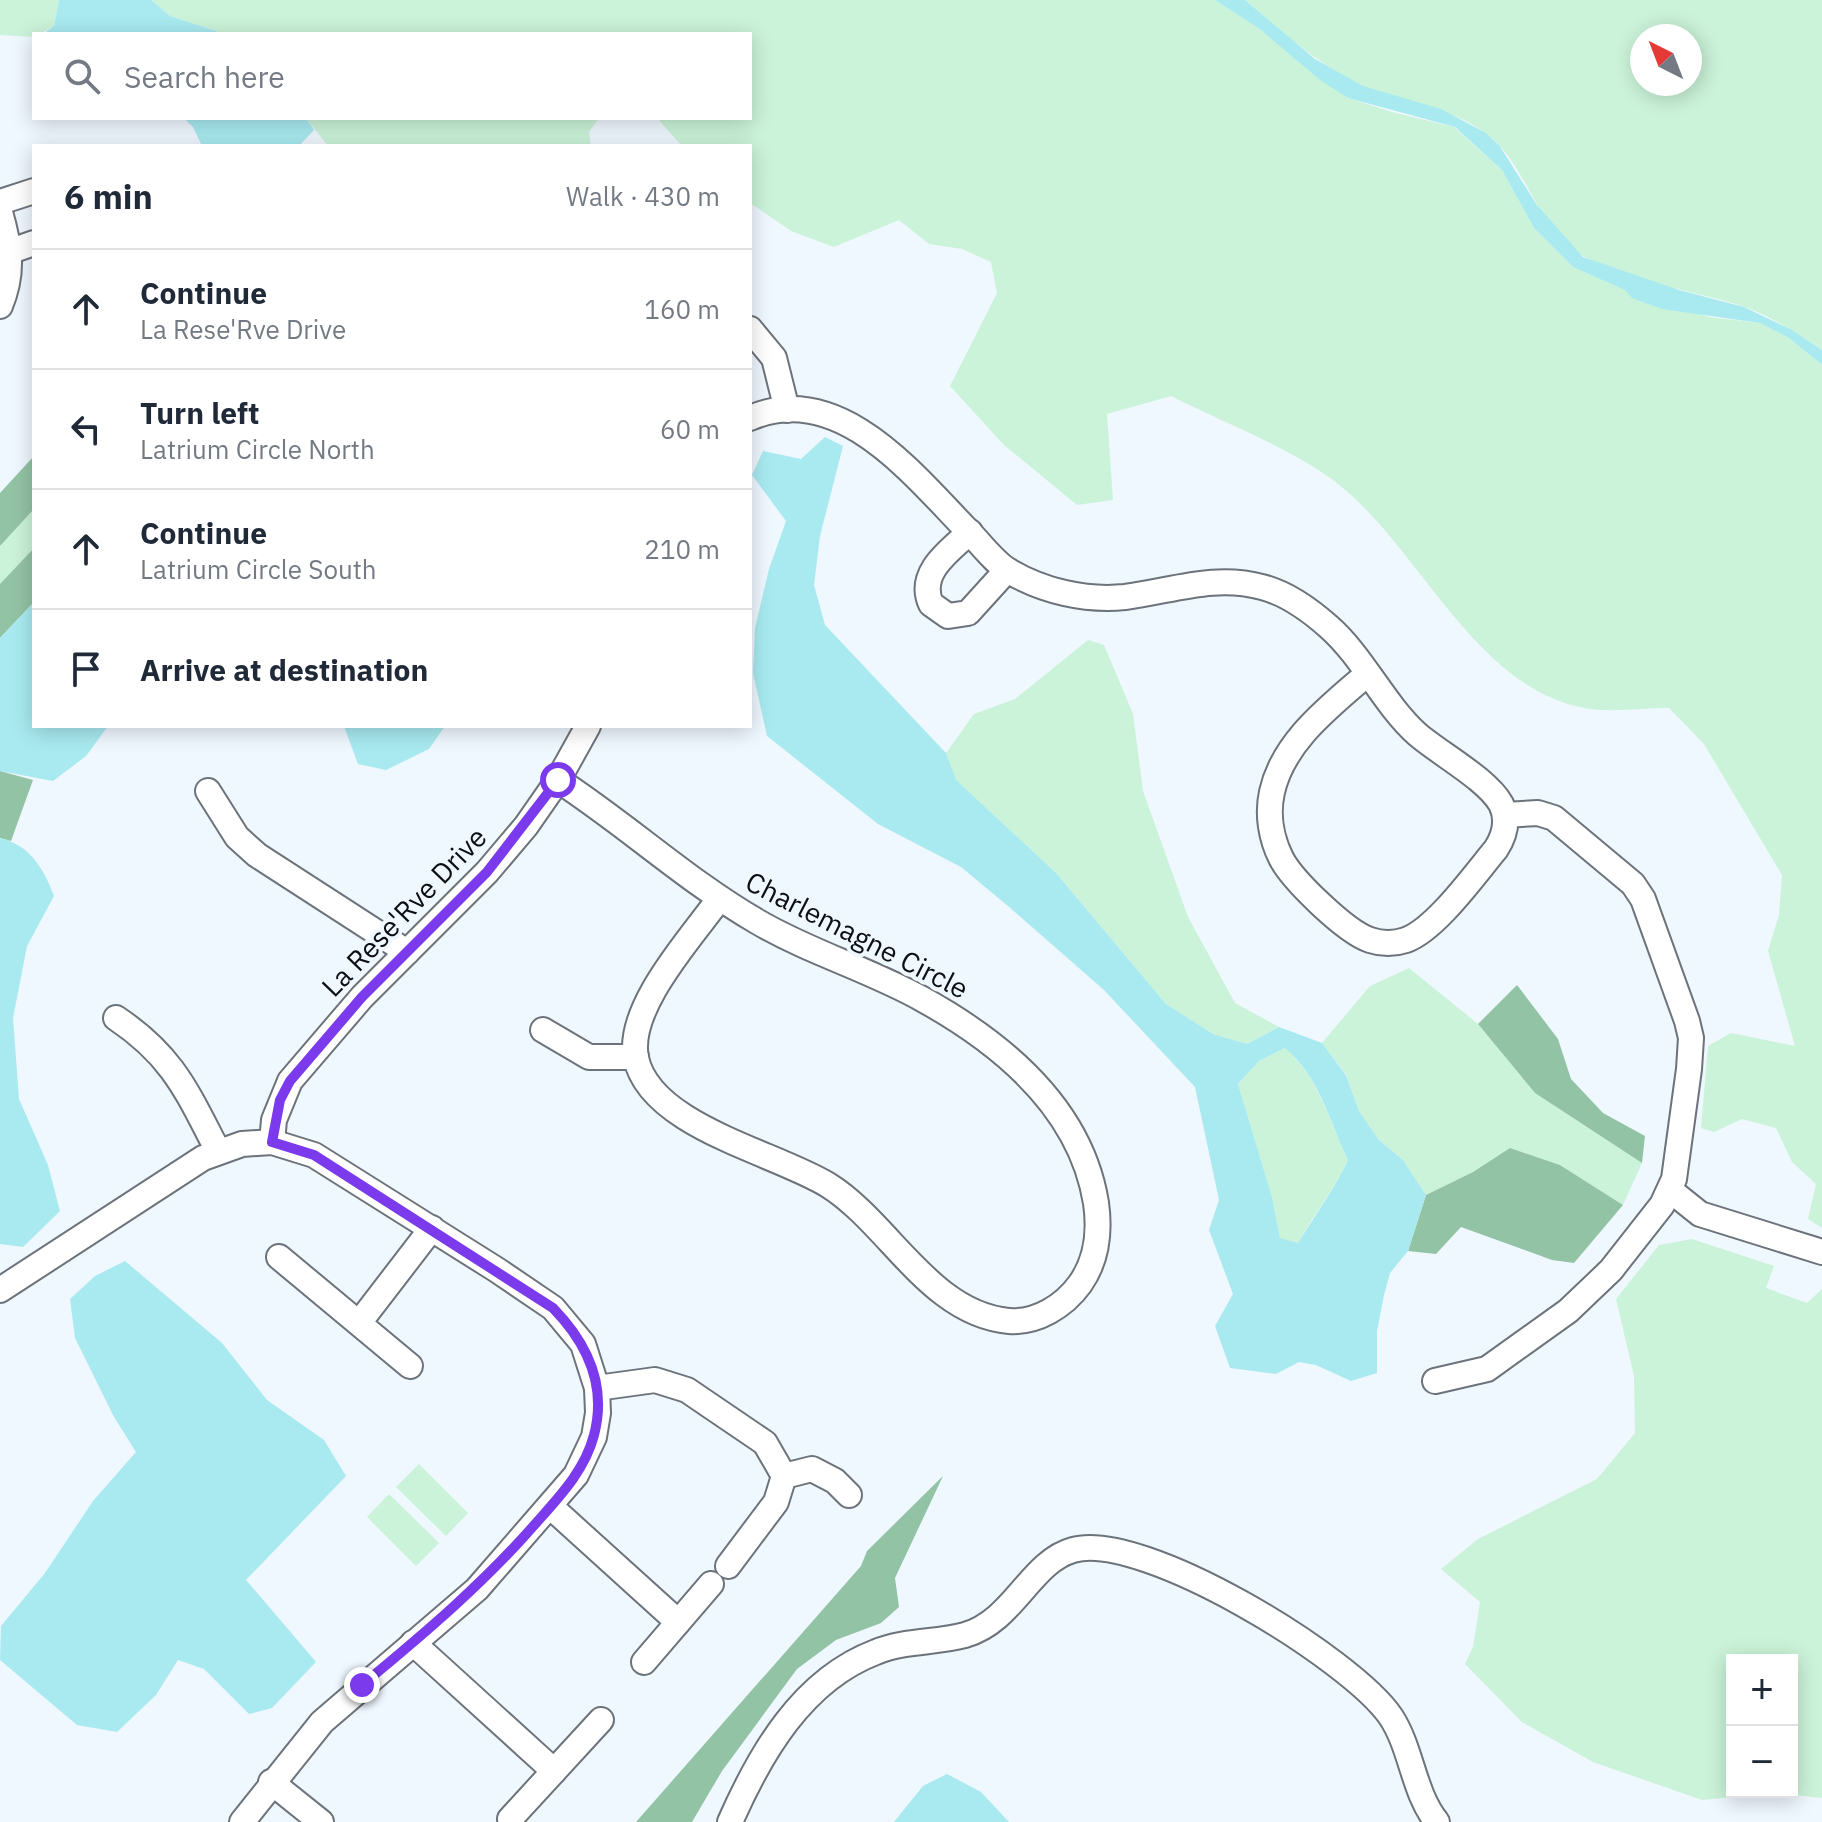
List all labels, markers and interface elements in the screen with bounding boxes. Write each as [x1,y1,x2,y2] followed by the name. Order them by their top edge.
[1630,24,1702,96] north arrow
[32,32,752,120] search box
[60,54,104,98] icon: search
[124,57,285,96] text: Search here
[64,174,153,218] text: 6 min
[566,179,720,213] text: Walk · 430 m
[140,273,267,312] text: Continue
[64,287,108,331] icon: ahead
[644,292,720,326] text: 160 m
[140,312,346,346] text: La Rese'Rve Drive
[140,393,259,432] text: Turn left
[64,407,108,451] icon: left
[660,412,720,446] text: 60 m
[140,432,375,466] text: Latrium Circle North
[140,513,267,552] text: Continue
[64,527,108,571] icon: ahead
[644,532,720,566] text: 210 m
[140,552,377,586] text: Latrium Circle South
[64,647,108,691] icon: arrive
[140,650,428,689] text: Arrive at destination
[540,762,576,798] route start
[313,819,494,1004] street label: La Rese'Rve Drive
[740,862,975,1007] street label: Charlemagne Circle
[1726,1654,1798,1798] map controls
[1726,1654,1798,1726] button: +
[344,1667,380,1703] route end
[1726,1726,1798,1798] button: −

